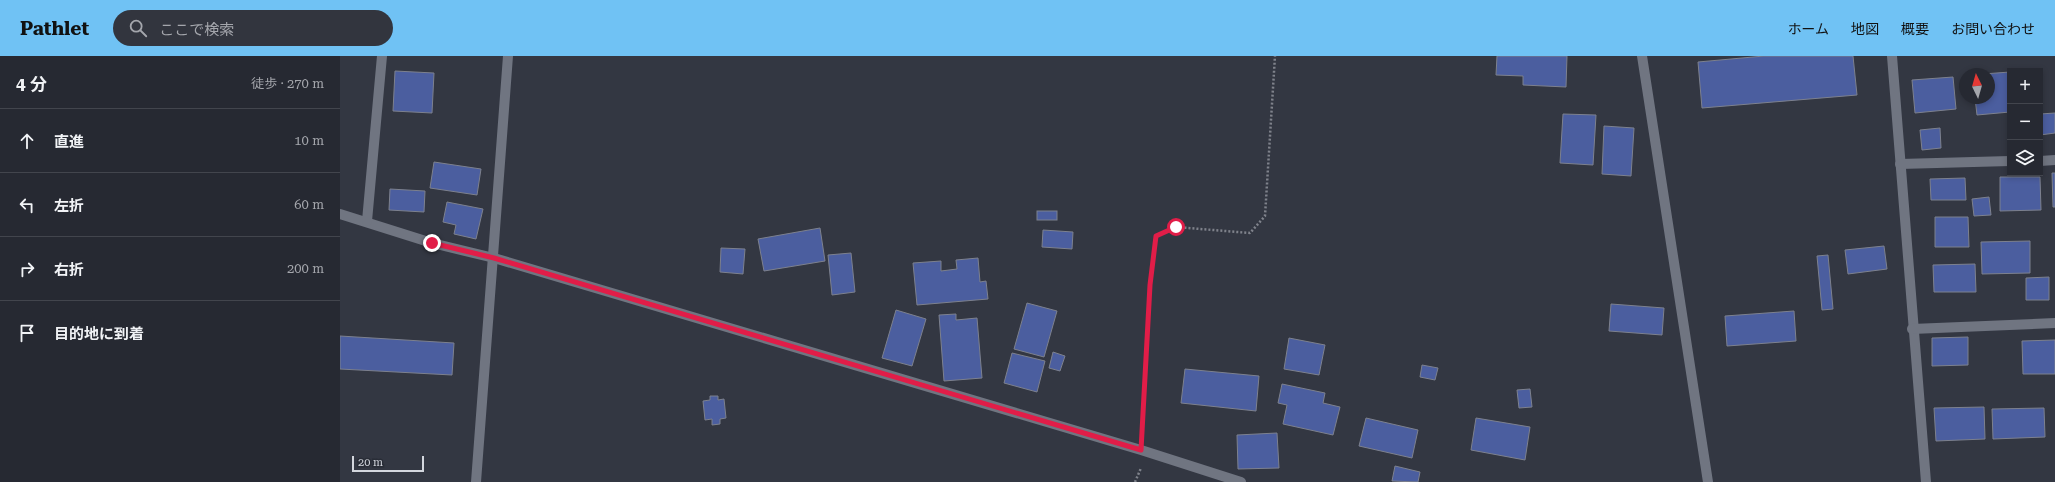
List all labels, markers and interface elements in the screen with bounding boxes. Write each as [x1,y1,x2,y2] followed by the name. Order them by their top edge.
[113,10,393,46] search box
[20,17,89,40] text: Pathlet
[127,17,149,39] icon: search
[159,21,234,39] text: ここで検索
[1787,21,1829,37] text: ホーム
[1851,21,1879,37] text: 地図
[1901,21,1929,37] text: 概要
[1951,21,2035,37] text: お問い合わせ
[1959,68,1995,104] north arrow
[2007,68,2043,176] map controls
[2007,68,2043,104] button: +
[16,74,47,94] text: 4 分
[251,76,324,91] text: 徒歩 · 270 m
[2007,104,2043,140] button: −
[16,130,38,152] icon: ahead
[54,133,84,151] text: 直進
[294,133,324,148] text: 10 m
[2007,140,2043,176] button: layers
[16,194,38,216] icon: left
[54,197,84,215] text: 左折
[294,197,324,212] text: 60 m
[1167,218,1185,236] route start
[423,234,441,252] route end
[16,258,38,280] icon: right
[54,261,84,279] text: 右折
[287,261,324,276] text: 200 m
[16,322,38,344] icon: arrive
[54,325,144,343] text: 目的地に到着
[352,454,424,473] scale bar
[358,456,383,469] text: 20 m

